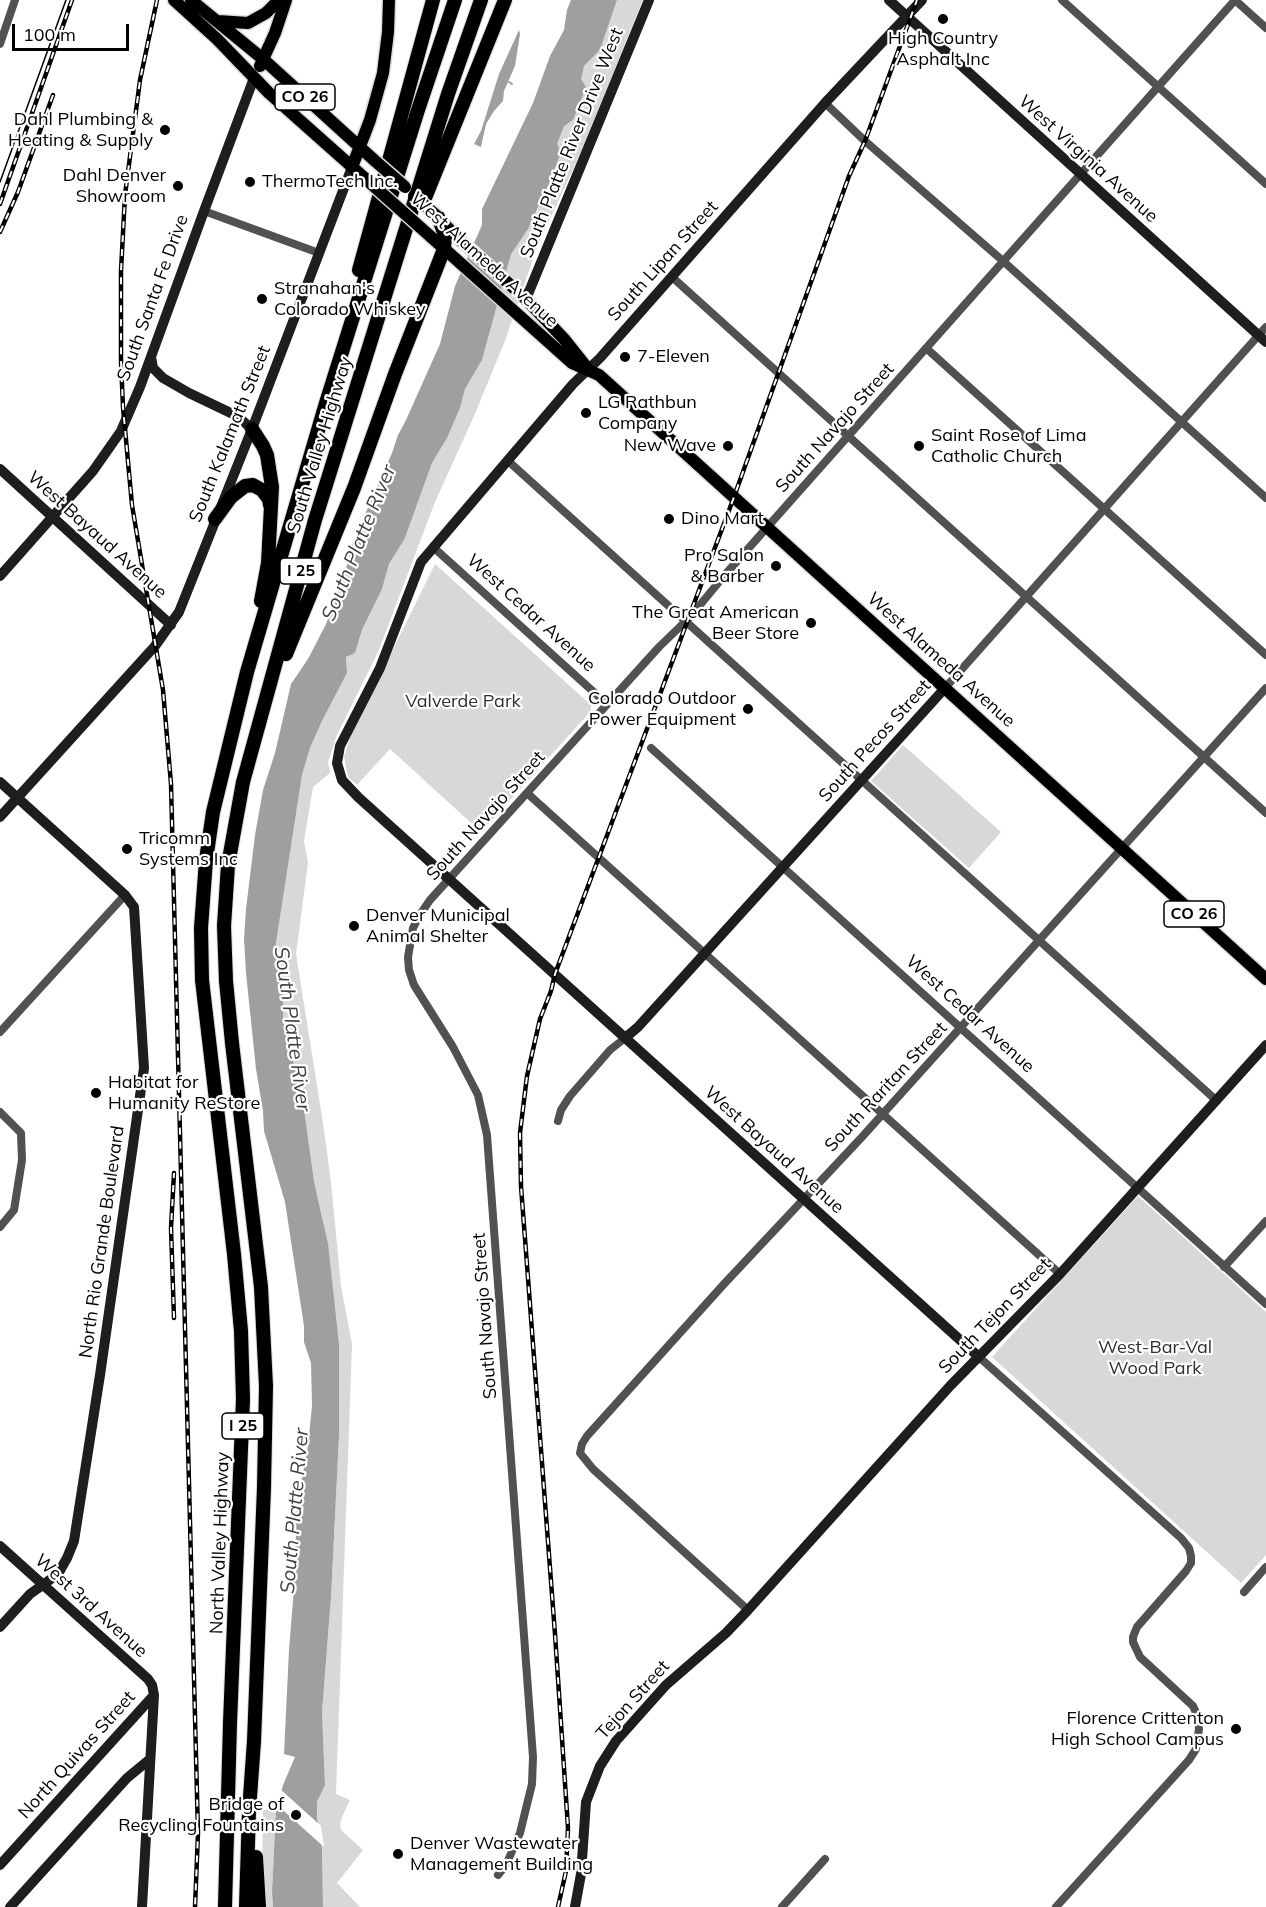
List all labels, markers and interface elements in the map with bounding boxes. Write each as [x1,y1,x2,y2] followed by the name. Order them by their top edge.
[15,12,132,50] scale bar
[936,12,950,26] marker: High Country Asphalt Inc
[23,23,76,46] text: 100 m
[516,25,628,261] street label: South Platte River Drive West
[888,28,998,70] place label: High Country Asphalt Inc
[275,84,335,110] road number: CO 26
[1014,91,1162,227] street label: West Virginia Avenue
[8,109,153,152] place label: Dahl Plumbing & Heating & Supply
[158,123,172,137] marker: Dahl Plumbing & Heating & Supply
[63,165,166,207] place label: Dahl Denver Showroom
[262,171,398,193] place label: ThermoTech Inc.
[243,175,257,189] marker: ThermoTech Inc.
[171,179,185,193] marker: Dahl Denver Showroom
[406,188,562,332] street label: West Alameda Avenue
[603,196,723,326] street label: South Lipan Street
[113,212,193,384] street label: South Santa Fe Drive
[274,278,426,320] place label: Stranahan's Colorado Whiskey
[255,292,269,306] marker: Stranahan's Colorado Whiskey
[185,342,275,526] street label: South Kalamath Street
[637,346,710,368] place label: 7-Eleven
[618,350,632,364] marker: 7-Eleven
[283,354,357,536] street label: South Valley Highway
[771,359,899,497] street label: South Navajo Street
[598,392,697,434] place label: LG Rathbun Company
[579,406,593,420] marker: LG Rathbun Company
[931,425,1086,468] place label: Saint Rose of Lima Catholic Church
[624,435,716,457] place label: New Wave
[721,439,735,453] marker: New Wave
[912,439,926,453] marker: Saint Rose of Lima Catholic Church
[317,462,401,624] water label: South Platte River
[23,467,171,603] street label: West Bayaud Avenue
[681,508,764,530] place label: Dino Mart
[662,512,676,526] marker: Dino Mart
[684,545,764,588] place label: Pro Salon & Barber
[462,550,600,676] street label: West Cedar Avenue
[280,558,322,584] road number: I 25
[769,559,783,573] marker: Pro Salon & Barber
[863,588,1019,732] street label: West Alameda Avenue
[632,602,799,644] place label: The Great American Beer Store
[804,616,818,630] marker: The Great American Beer Store
[814,675,936,807] street label: South Pecos Street
[588,688,736,730] place label: Colorado Outdoor Power Equipment
[405,691,521,713] park label: Valverde Park
[741,702,755,716] marker: Colorado Outdoor Power Equipment
[422,747,550,885] street label: South Navajo Street
[139,828,238,870] place label: Tricomm Systems Inc
[120,842,134,856] marker: Tricomm Systems Inc
[1164,901,1224,927] road number: CO 26
[366,905,510,948] place label: Denver Municipal Animal Shelter
[347,919,361,933] marker: Denver Municipal Animal Shelter
[269,945,315,1113] water label: South Platte River
[901,951,1039,1077] street label: West Cedar Avenue
[820,1018,952,1156] street label: South Raritan Street
[108,1072,260,1114] place label: Habitat for Humanity ReStore
[700,1082,848,1218] street label: West Bayaud Avenue
[89,1086,103,1100] marker: Habitat for Humanity ReStore
[75,1124,129,1360] street label: North Rio Grande Boulevard
[468,1232,502,1400] street label: South Navajo Street
[934,1254,1056,1378] street label: South Tejon Street
[1098,1337,1212,1380] park label: West-Bar-Val Wood Park
[222,1413,264,1439] road number: I 25
[276,1427,314,1595] water label: South Platte River
[206,1452,234,1634] street label: North Valley Highway
[30,1550,152,1662] street label: West 3rd Avenue
[592,1656,674,1744] street label: Tejon Street
[14,1687,140,1823] street label: North Quivas Street
[1051,1708,1224,1750] place label: Florence Crittenton High School Campus
[1229,1722,1243,1736] marker: Florence Crittenton High School Campus
[118,1794,284,1836] place label: Bridge of Recycling Fountains
[289,1808,303,1822] marker: Bridge of Recycling Fountains
[410,1833,593,1876] place label: Denver Wastewater Management Building
[391,1847,405,1861] marker: Denver Wastewater Management Building

